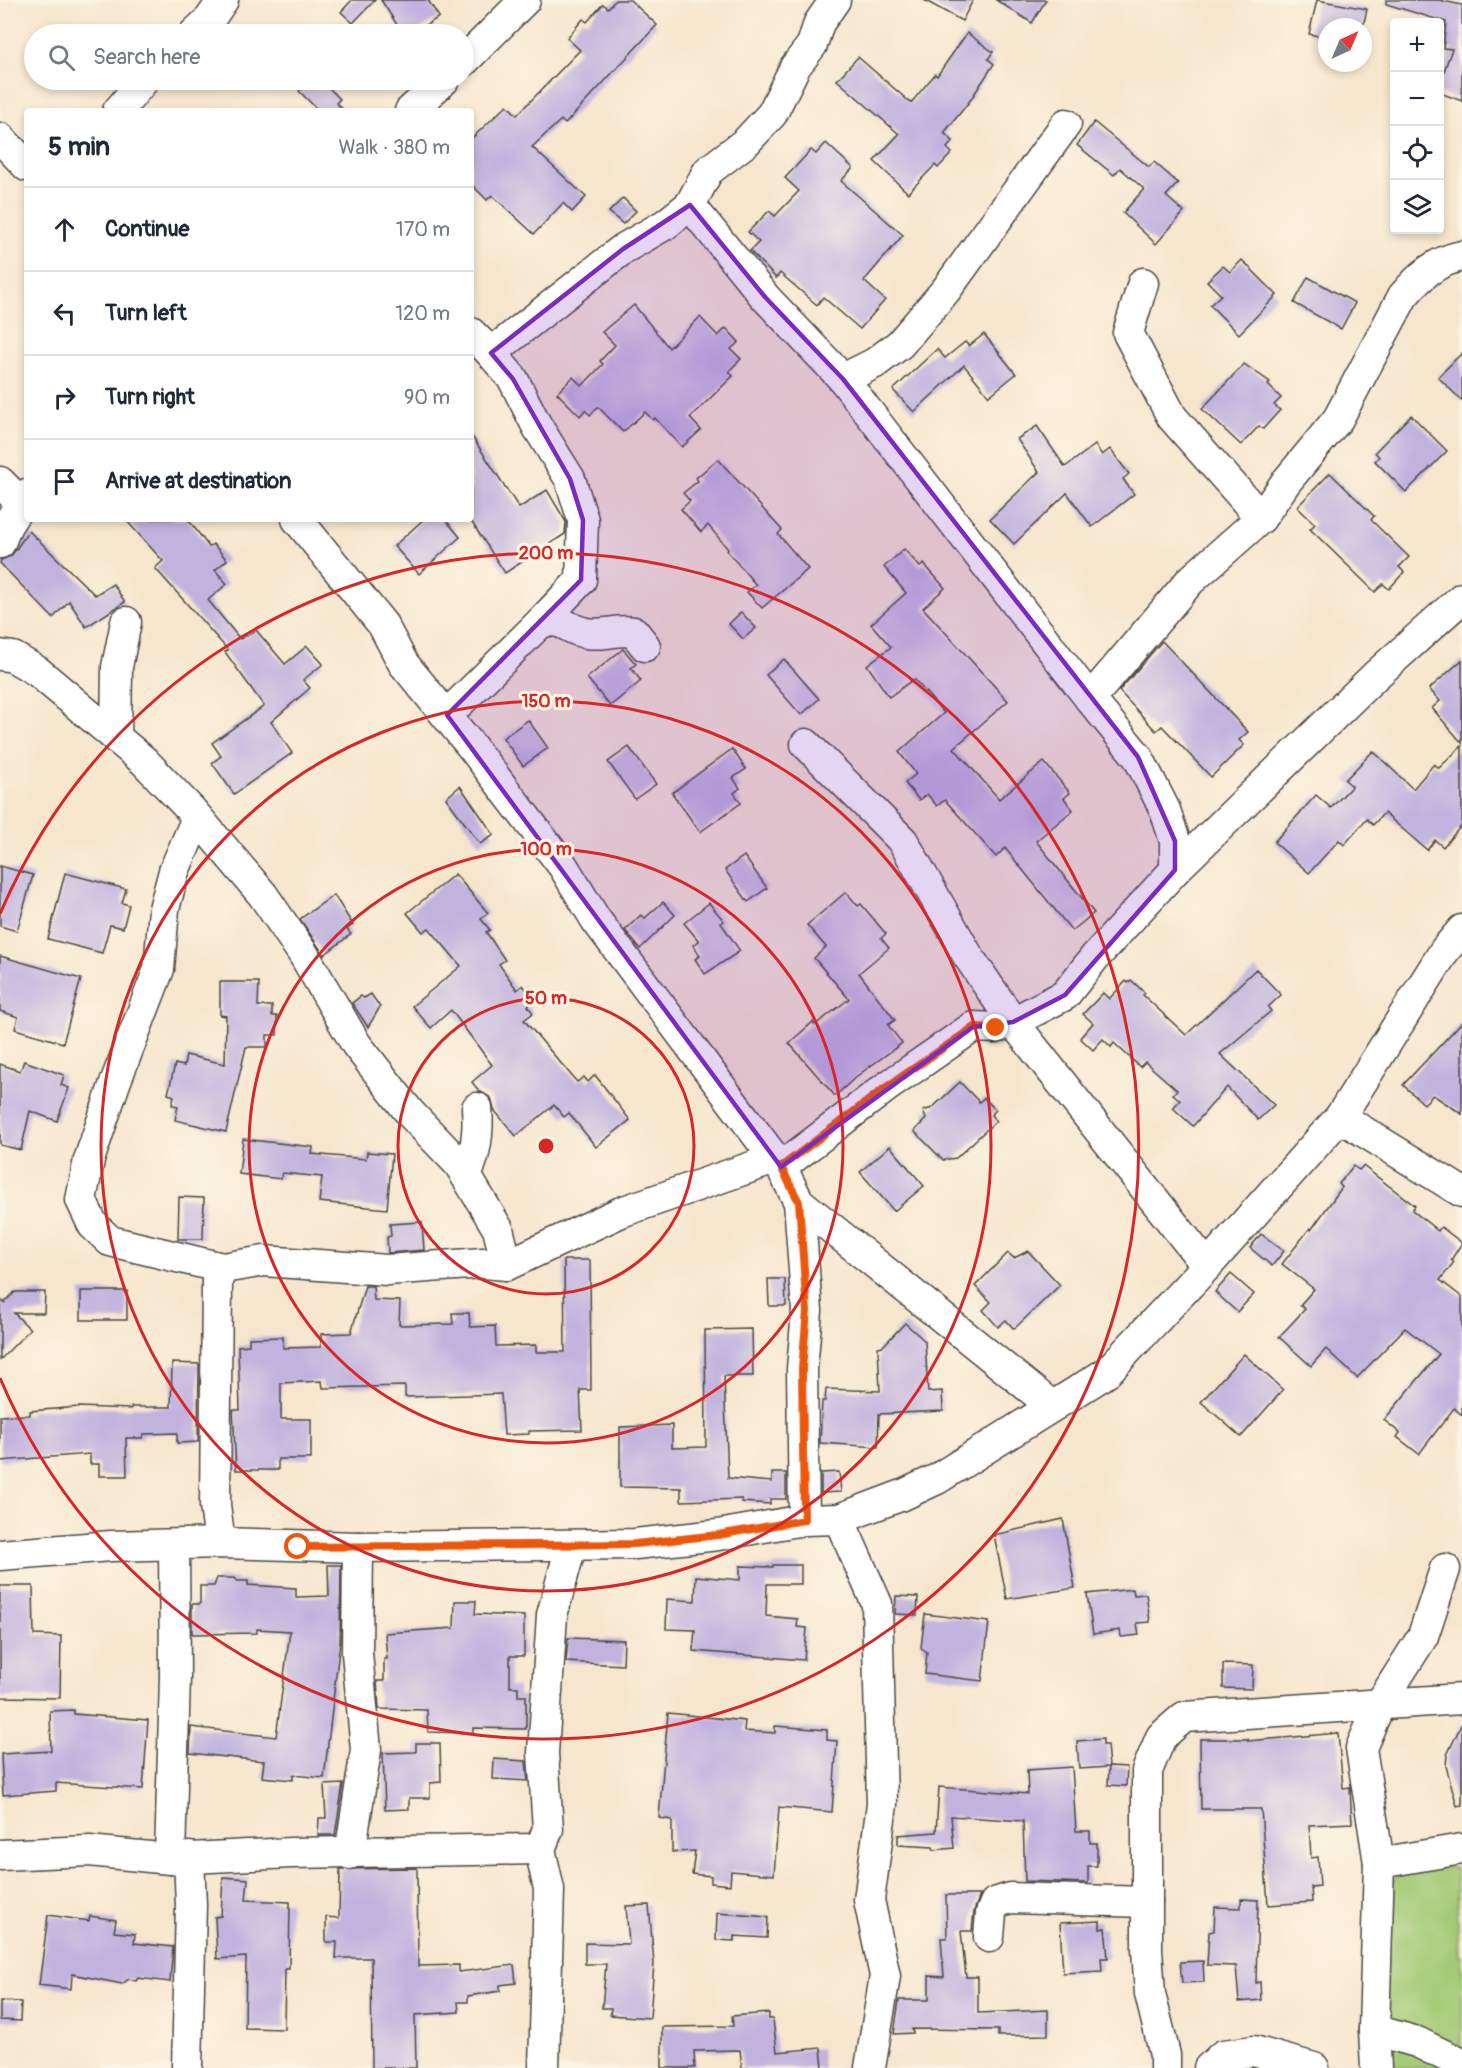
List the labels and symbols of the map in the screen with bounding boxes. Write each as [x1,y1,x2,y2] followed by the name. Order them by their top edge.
[1318,18,1372,72] north arrow
[519,542,573,565] text: 200 m
[522,690,571,713] text: 150 m
[520,838,572,861] text: 100 m
[525,987,567,1010] text: 50 m
[982,1014,1008,1040] route end
[536,1136,556,1156] centre of rings
[284,1533,310,1559] route start

